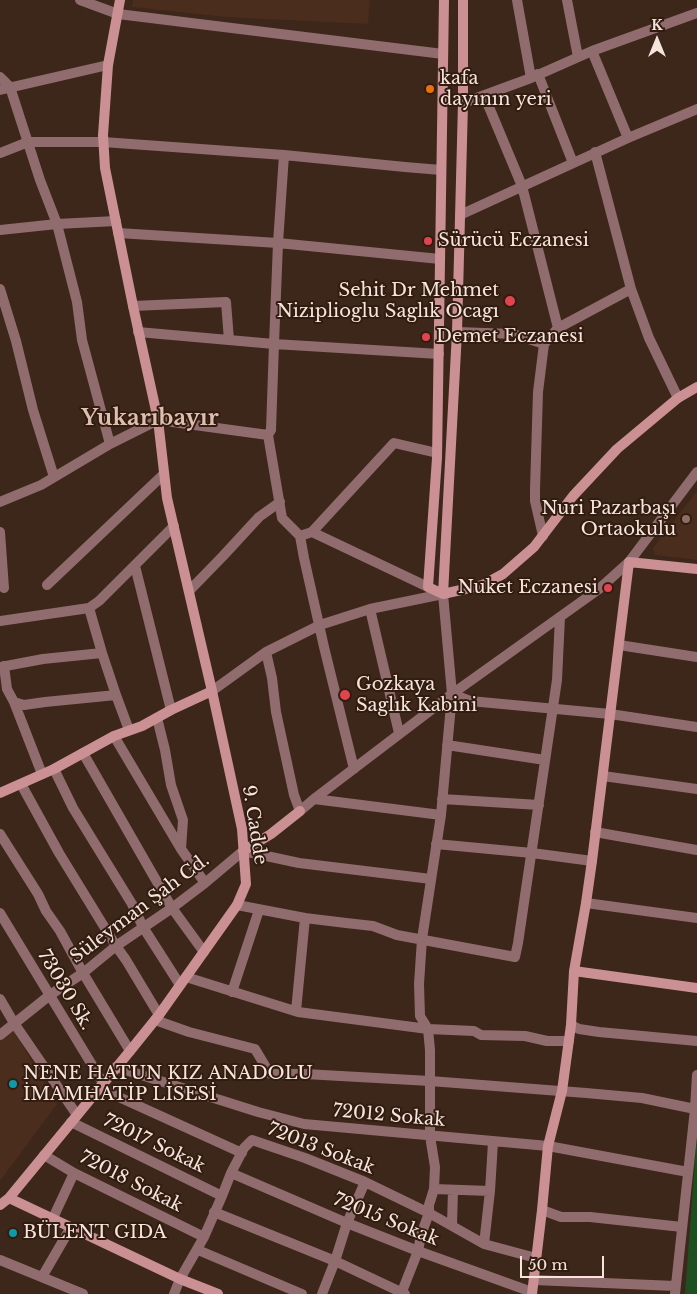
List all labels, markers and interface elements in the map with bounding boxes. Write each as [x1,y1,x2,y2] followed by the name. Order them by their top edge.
[632,15,682,65] north arrow
[651,16,663,34] text: K
[440,68,552,110] place label: kafa dayının yeri
[424,83,436,95] marker: kafa dayının yeri
[438,230,589,252] place label: Sürücü Eczanesi
[422,235,434,247] marker: Sürücü Eczanesi
[277,280,499,322] place label: Sehit Dr Mehmet Niziplioglu Saglık Ocagı
[503,294,517,308] marker: Sehit Dr Mehmet Niziplioglu Saglık Ocagı
[436,326,584,348] place label: Demet Eczanesi
[420,331,432,343] marker: Demet Eczanesi
[81,406,219,432] district label: Yukarıbayır
[542,498,676,540] place label: Nuri Pazarbaşı Ortaokulu
[680,513,692,525] marker: Nuri Pazarbaşı Ortaokulu
[458,577,598,599] place label: Nuket Eczanesi
[602,582,614,594] marker: Nuket Eczanesi
[356,674,477,716] place label: Gozkaya Saglık Kabini
[338,688,352,702] marker: Gozkaya Saglık Kabini
[237,784,271,866] street label: 9. Cadde
[66,850,214,968] street label: Süleyman Şah Cd.
[33,946,97,1034] street label: 73030 Sk.
[23,1063,313,1106] place label: NENE HATUN KIZ ANADOLU İMAMHATİP LİSESİ
[7,1078,19,1090] marker: NENE HATUN KIZ ANADOLU İMAMHATİP LİSESİ
[332,1100,446,1132] street label: 72012 Sokak
[100,1110,208,1178] street label: 72017 Sokak
[264,1119,378,1179] street label: 72013 Sokak
[76,1147,186,1217] street label: 72018 Sokak
[330,1189,442,1251] street label: 72015 Sokak
[23,1222,167,1244] place label: BÜLENT GIDA
[7,1227,19,1239] marker: BÜLENT GIDA
[522,1246,606,1278] scale bar
[528,1255,568,1274] text: 50 m

